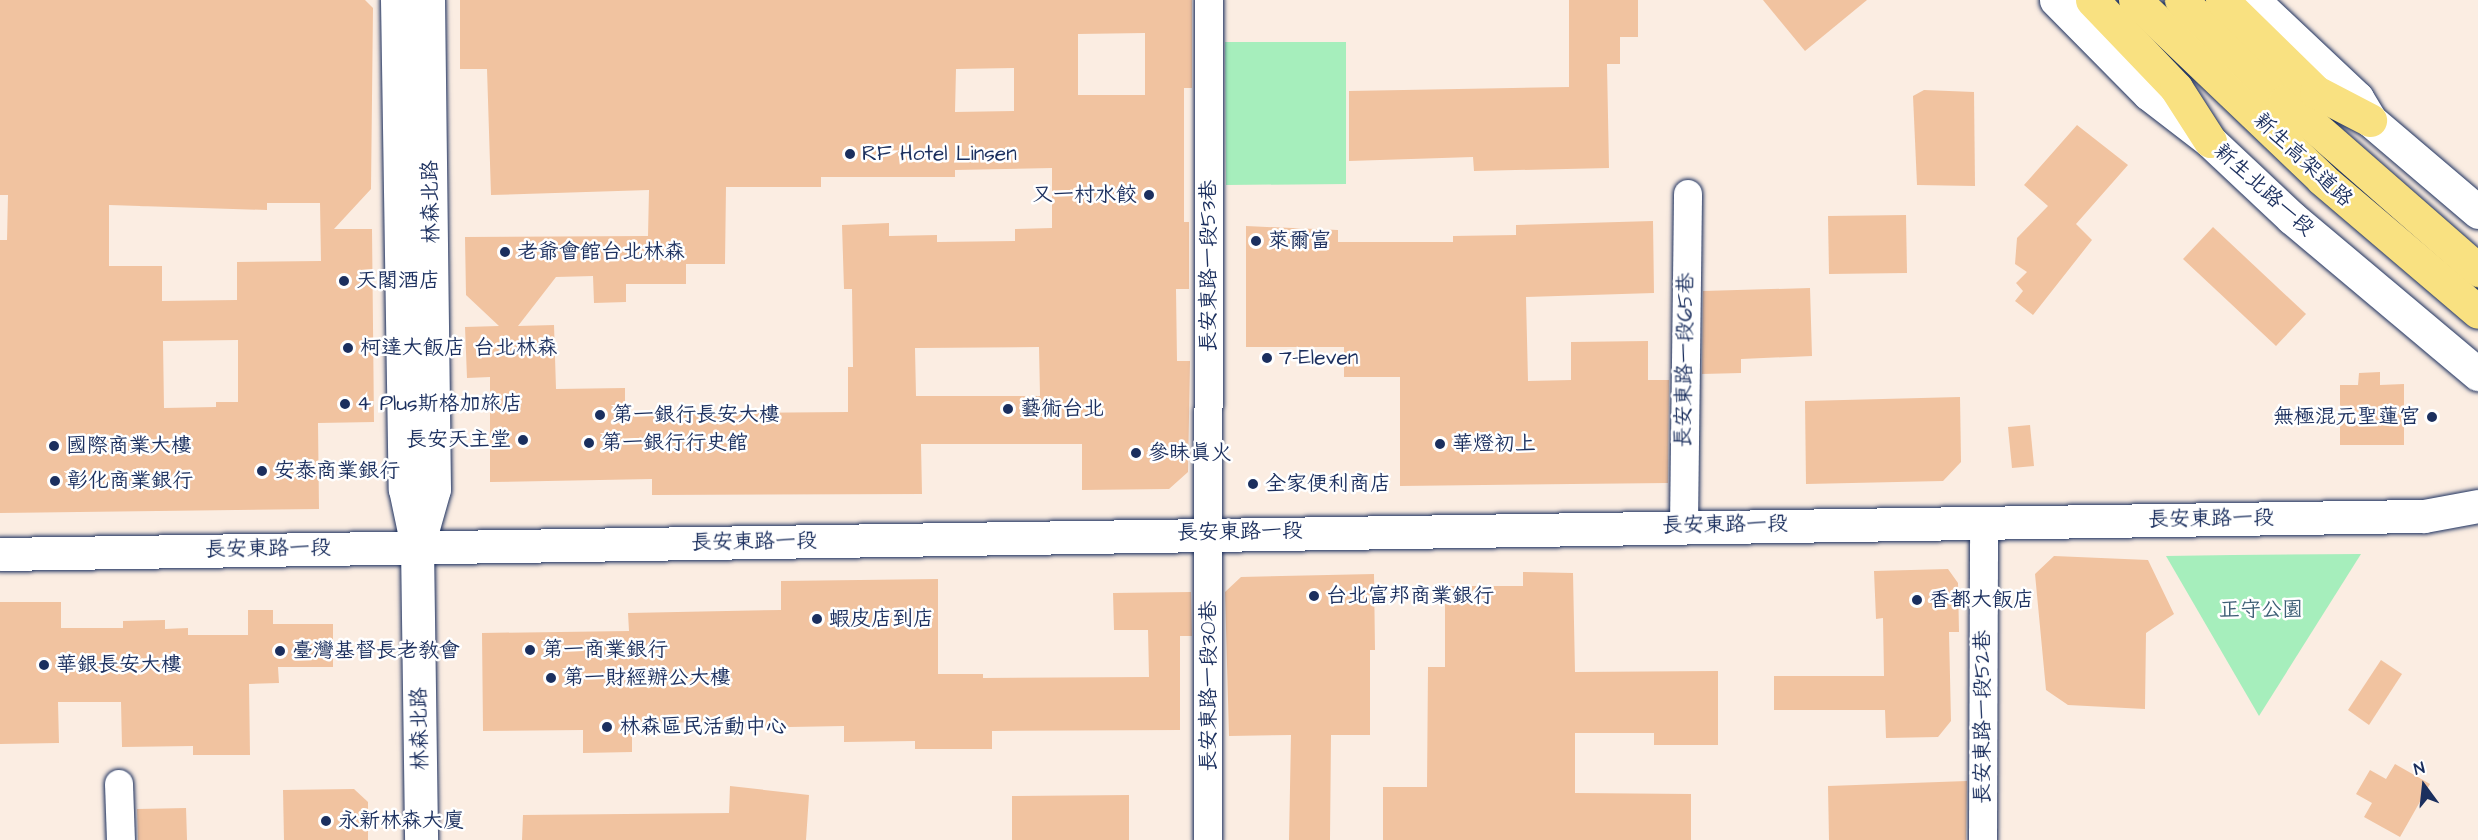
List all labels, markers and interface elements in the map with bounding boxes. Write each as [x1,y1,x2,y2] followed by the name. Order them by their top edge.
[2248,108,2358,212] street label: 新生高架道路
[2209,138,2319,242] street label: 新生北路一段
[862,141,1017,167] place label: RF Hotel Linsen
[843,147,857,161] marker: RF Hotel Linsen
[418,160,444,244] street label: 林森北路
[1196,180,1222,352] street label: 長安東路一段53巷
[1032,182,1137,208] place label: 又一村水餃
[1142,188,1156,202] marker: 又一村水餃
[1268,228,1331,254] place label: 萊爾富
[1249,234,1263,248] marker: 萊爾富
[517,239,685,265] place label: 老爺會館台北林森
[498,245,512,259] marker: 老爺會館台北林森
[356,268,440,294] place label: 天閣酒店
[1671,272,1699,448] street label: 長安東路一段65巷
[337,274,351,288] marker: 天閣酒店
[360,335,557,361] place label: 柯達大飯店 台北林森
[341,341,355,355] marker: 柯達大飯店 台北林森
[1279,345,1358,371] place label: 7-Eleven
[1260,351,1274,365] marker: 7-Eleven
[357,391,523,417] place label: 4 Plus斯格加旅店
[1020,396,1104,422] place label: 藝術台北
[338,397,352,411] marker: 4 Plus斯格加旅店
[612,402,780,428] place label: 第一銀行長安大樓
[1001,402,1015,416] marker: 藝術台北
[2273,404,2420,430] place label: 無極混元聖蓮宮
[593,408,607,422] marker: 第一銀行長安大樓
[2425,410,2439,424] marker: 無極混元聖蓮宮
[406,427,511,453] place label: 長安天主堂
[601,430,748,456] place label: 第一銀行行史館
[1452,431,1536,457] place label: 華燈初上
[66,433,192,459] place label: 國際商業大樓
[516,433,530,447] marker: 長安天主堂
[582,436,596,450] marker: 第一銀行行史館
[1433,437,1447,451] marker: 華燈初上
[47,439,61,453] marker: 國際商業大樓
[1148,440,1232,466] place label: 參昧真火
[1129,446,1143,460] marker: 參昧真火
[274,458,400,484] place label: 安泰商業銀行
[255,464,269,478] marker: 安泰商業銀行
[67,468,193,494] place label: 彰化商業銀行
[1265,471,1391,497] place label: 全家便利商店
[48,474,62,488] marker: 彰化商業銀行
[1246,477,1260,491] marker: 全家便利商店
[2148,505,2274,533] street label: 長安東路一段
[1662,511,1788,539] street label: 長安東路一段
[1177,518,1303,546] street label: 長安東路一段
[691,528,817,556] street label: 長安東路一段
[205,535,331,563] street label: 長安東路一段
[1326,583,1494,609] place label: 台北富邦商業銀行
[1929,587,2034,613] place label: 香都大飯店
[1307,589,1321,603] marker: 台北富邦商業銀行
[1910,593,1924,607] marker: 香都大飯店
[2219,597,2303,623] park label: 正守公園
[1196,601,1222,771] street label: 長安東路一段30巷
[829,606,934,632] place label: 蝦皮店到店
[810,612,824,626] marker: 蝦皮店到店
[1970,630,1996,804] street label: 長安東路一段52巷
[542,637,668,663] place label: 第一商業銀行
[292,638,460,664] place label: 臺灣基督長老教會
[523,643,537,657] marker: 第一商業銀行
[273,644,287,658] marker: 臺灣基督長老教會
[56,652,182,678] place label: 華銀長安大樓
[37,658,51,672] marker: 華銀長安大樓
[563,665,731,691] place label: 第一財經辦公大樓
[544,671,558,685] marker: 第一財經辦公大樓
[407,687,433,771] street label: 林森北路
[619,714,787,740] place label: 林森區民活動中心
[600,720,614,734] marker: 林森區民活動中心
[2394,756,2454,816] north arrow
[2412,757,2427,781] text: N
[338,808,464,834] place label: 永新林森大廈
[319,814,333,828] marker: 永新林森大廈

